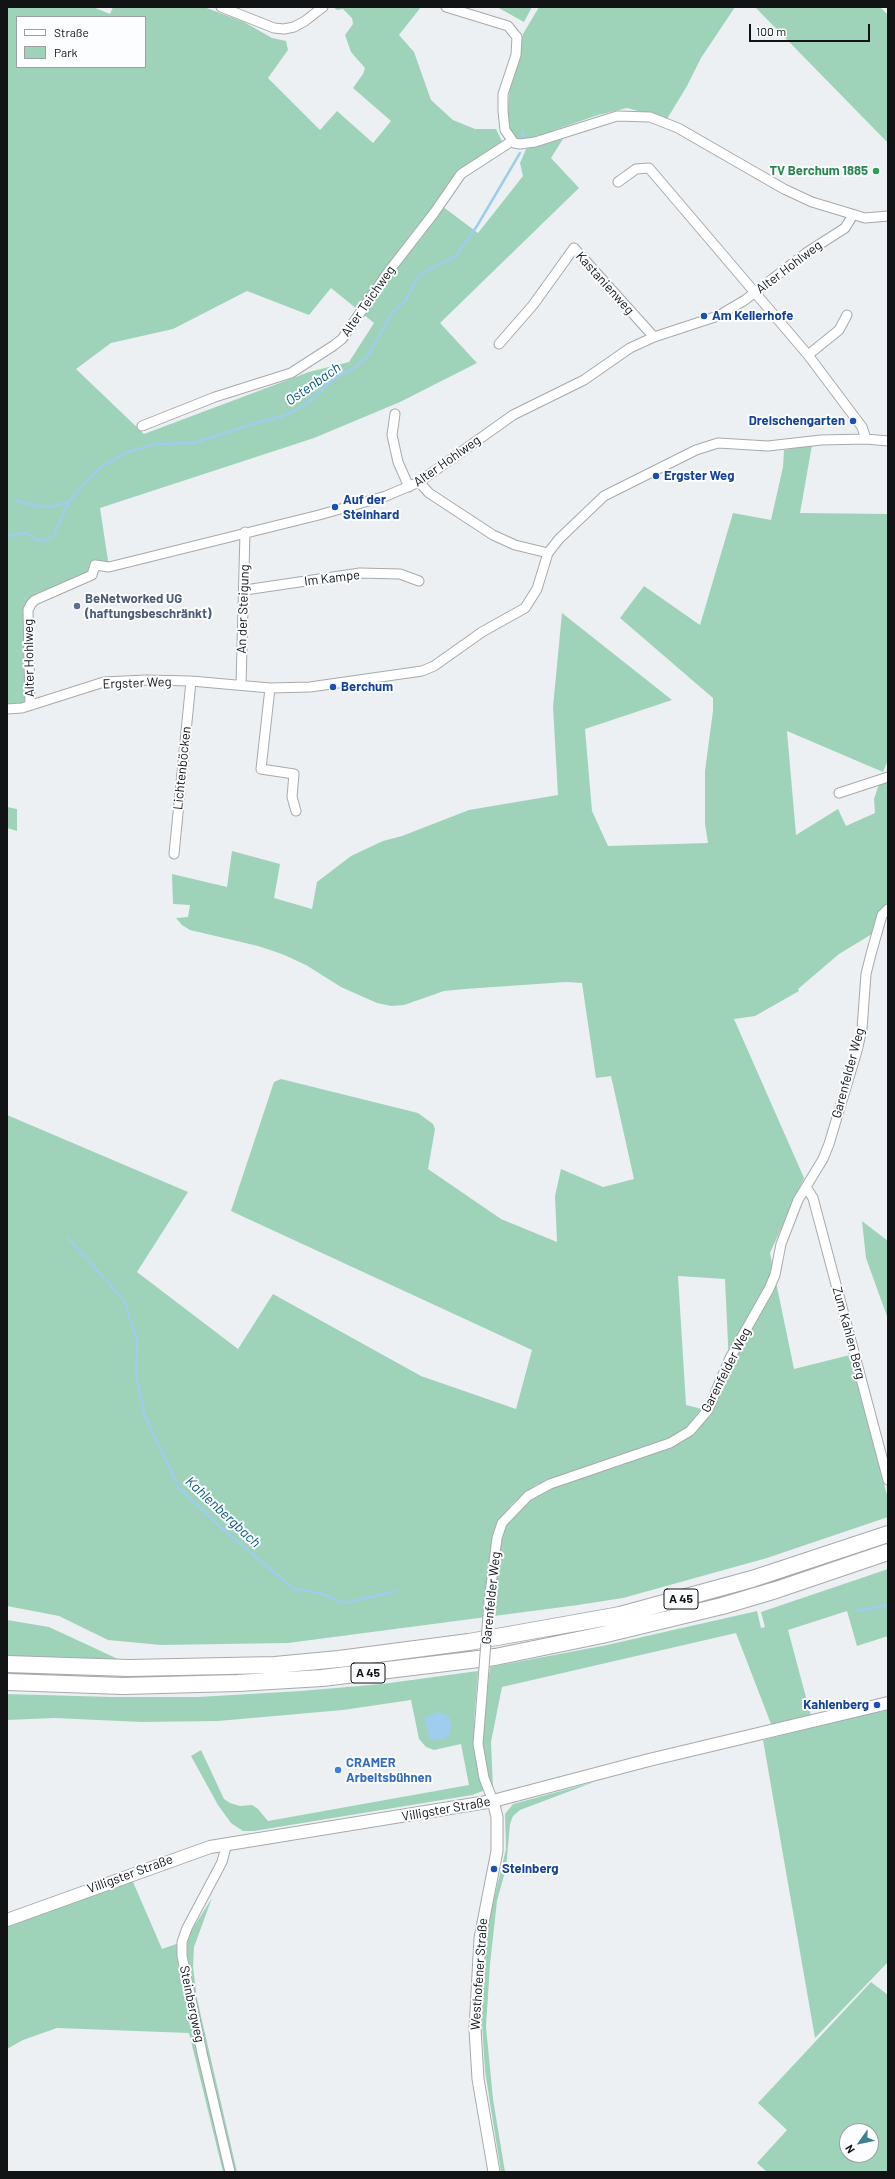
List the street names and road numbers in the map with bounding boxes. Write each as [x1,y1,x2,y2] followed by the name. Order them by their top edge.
[753,237,825,297] street label: Alter Hohlweg
[573,248,637,318] street label: Kastanienweg
[338,262,398,340] street label: Alter Teichweg
[410,432,484,490] street label: Alter Hohlweg
[234,564,252,654] street label: An der Steigung
[303,567,361,589] street label: Im Kampe
[21,619,37,697] street label: Alter Hohlweg
[102,674,172,692] street label: Ergster Weg
[170,725,194,811] street label: Lichtenböcken
[828,1026,868,1120] street label: Garenfelder Weg
[829,1285,869,1381] street label: Zum Kahlen Berg
[698,1325,754,1415] street label: Garenfelder Weg
[478,1551,504,1645] street label: Garenfelder Weg
[664,1589,698,1609] road number: A 45
[351,1663,385,1683] road number: A 45
[400,1794,492,1824] street label: Villigster Straße
[85,1851,175,1897] street label: Villigster Straße
[467,1917,491,2031] street label: Westhofener Straße
[176,1964,208,2044] street label: Steinbergweg

